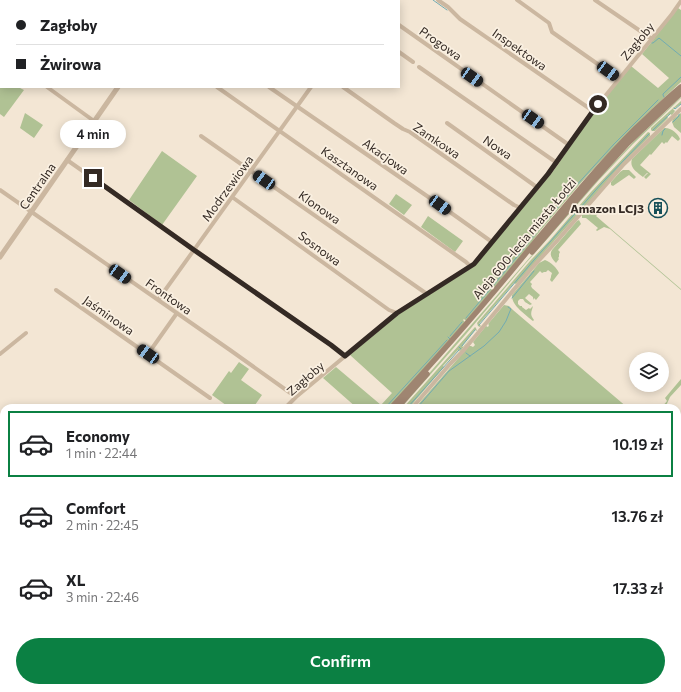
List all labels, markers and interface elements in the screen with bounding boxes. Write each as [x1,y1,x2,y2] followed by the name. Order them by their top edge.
[40,16,98,34] text: Zagłoby
[617,19,657,63] street label: Zagłoby
[417,23,465,63] street label: Progowa
[490,25,550,73] street label: Inspektowa
[40,55,101,73] text: Żwirowa
[595,59,621,83] car
[459,65,485,89] car
[589,95,607,113] route start
[520,107,546,131] car
[411,119,463,161] street label: Zamkowa
[60,120,126,148] callout: 4 min
[77,126,109,142] text: 4 min
[481,132,515,162] street label: Nowa
[360,135,412,177] street label: Akacjowa
[319,143,381,193] street label: Kasztanowa
[198,152,256,224] street label: Modrzewiowa
[16,160,58,212] street label: Centralna
[251,168,277,192] car
[84,169,102,187] route end
[469,175,579,301] street label: Aleja 600-lecia miasta Łodzi
[296,188,344,226] street label: Klonowa
[427,193,453,217] car
[647,197,669,219] building icon: Amazon LCJ3
[570,201,644,216] place label: Amazon LCJ3
[296,228,344,268] street label: Sosnowa
[107,262,133,286] car
[143,275,195,317] street label: Frontowa
[80,293,137,338] street label: Jaśminowa
[135,342,161,366] car
[629,352,669,392] map controls
[629,352,669,392] button: layers
[284,358,326,398] street label: Zagłoby
[18,426,54,462] icon: car
[66,427,130,445] text: Economy
[613,435,663,453] text: 10.19 zł
[66,445,137,461] text: 1 min · 22:44
[18,498,54,534] icon: car
[66,499,126,517] text: Comfort
[611,507,663,525] text: 13.76 zł
[66,517,139,533] text: 2 min · 22:45
[18,570,54,606] icon: car
[66,571,85,589] text: XL
[613,579,663,597] text: 17.33 zł
[66,589,139,605] text: 3 min · 22:46
[16,638,665,684] button: Confirm

